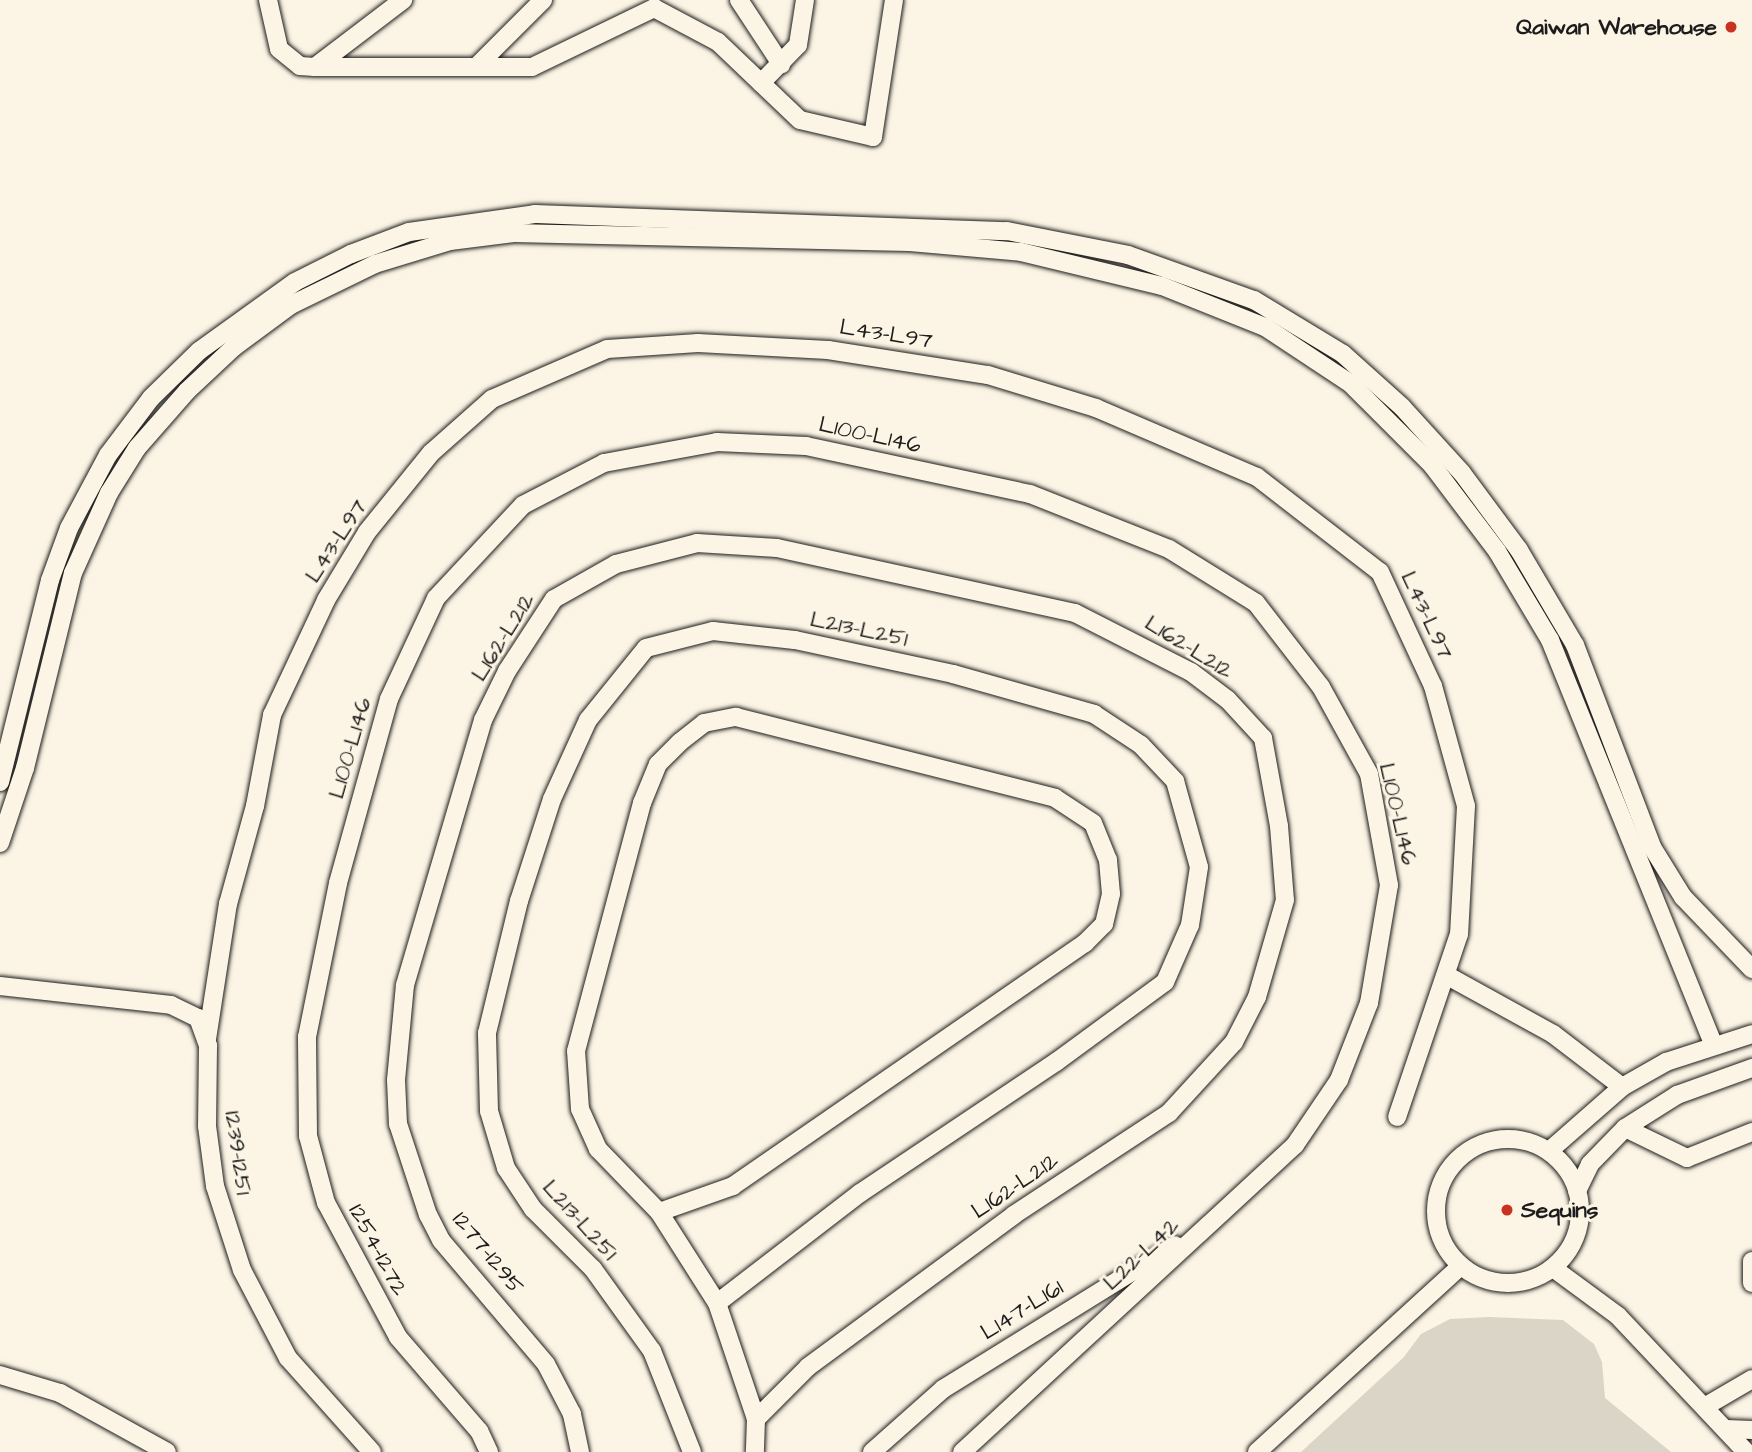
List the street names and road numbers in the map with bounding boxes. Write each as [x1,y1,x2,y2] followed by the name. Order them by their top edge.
[838,313,934,355] street label: L43-L97
[816,411,924,459] street label: L100-L146
[299,494,373,588] street label: L43-L97
[1395,567,1459,663] street label: L43-L97
[465,588,541,686] street label: L162-L212
[808,605,910,653] street label: L213-L251
[1140,609,1238,685] street label: L162-L212
[322,694,378,802] street label: L100-L146
[1373,760,1423,868] street label: L100-L146
[218,1109,258,1197] street label: I239-I251
[966,1147,1064,1225] street label: L162-L212
[537,1174,623,1266] street label: L213-L251
[342,1200,414,1300] street label: I254-I272
[446,1206,530,1300] street label: I277-I295
[1097,1212,1185,1296] street label: L22-L42
[976,1274,1068,1346] street label: L147-L161

